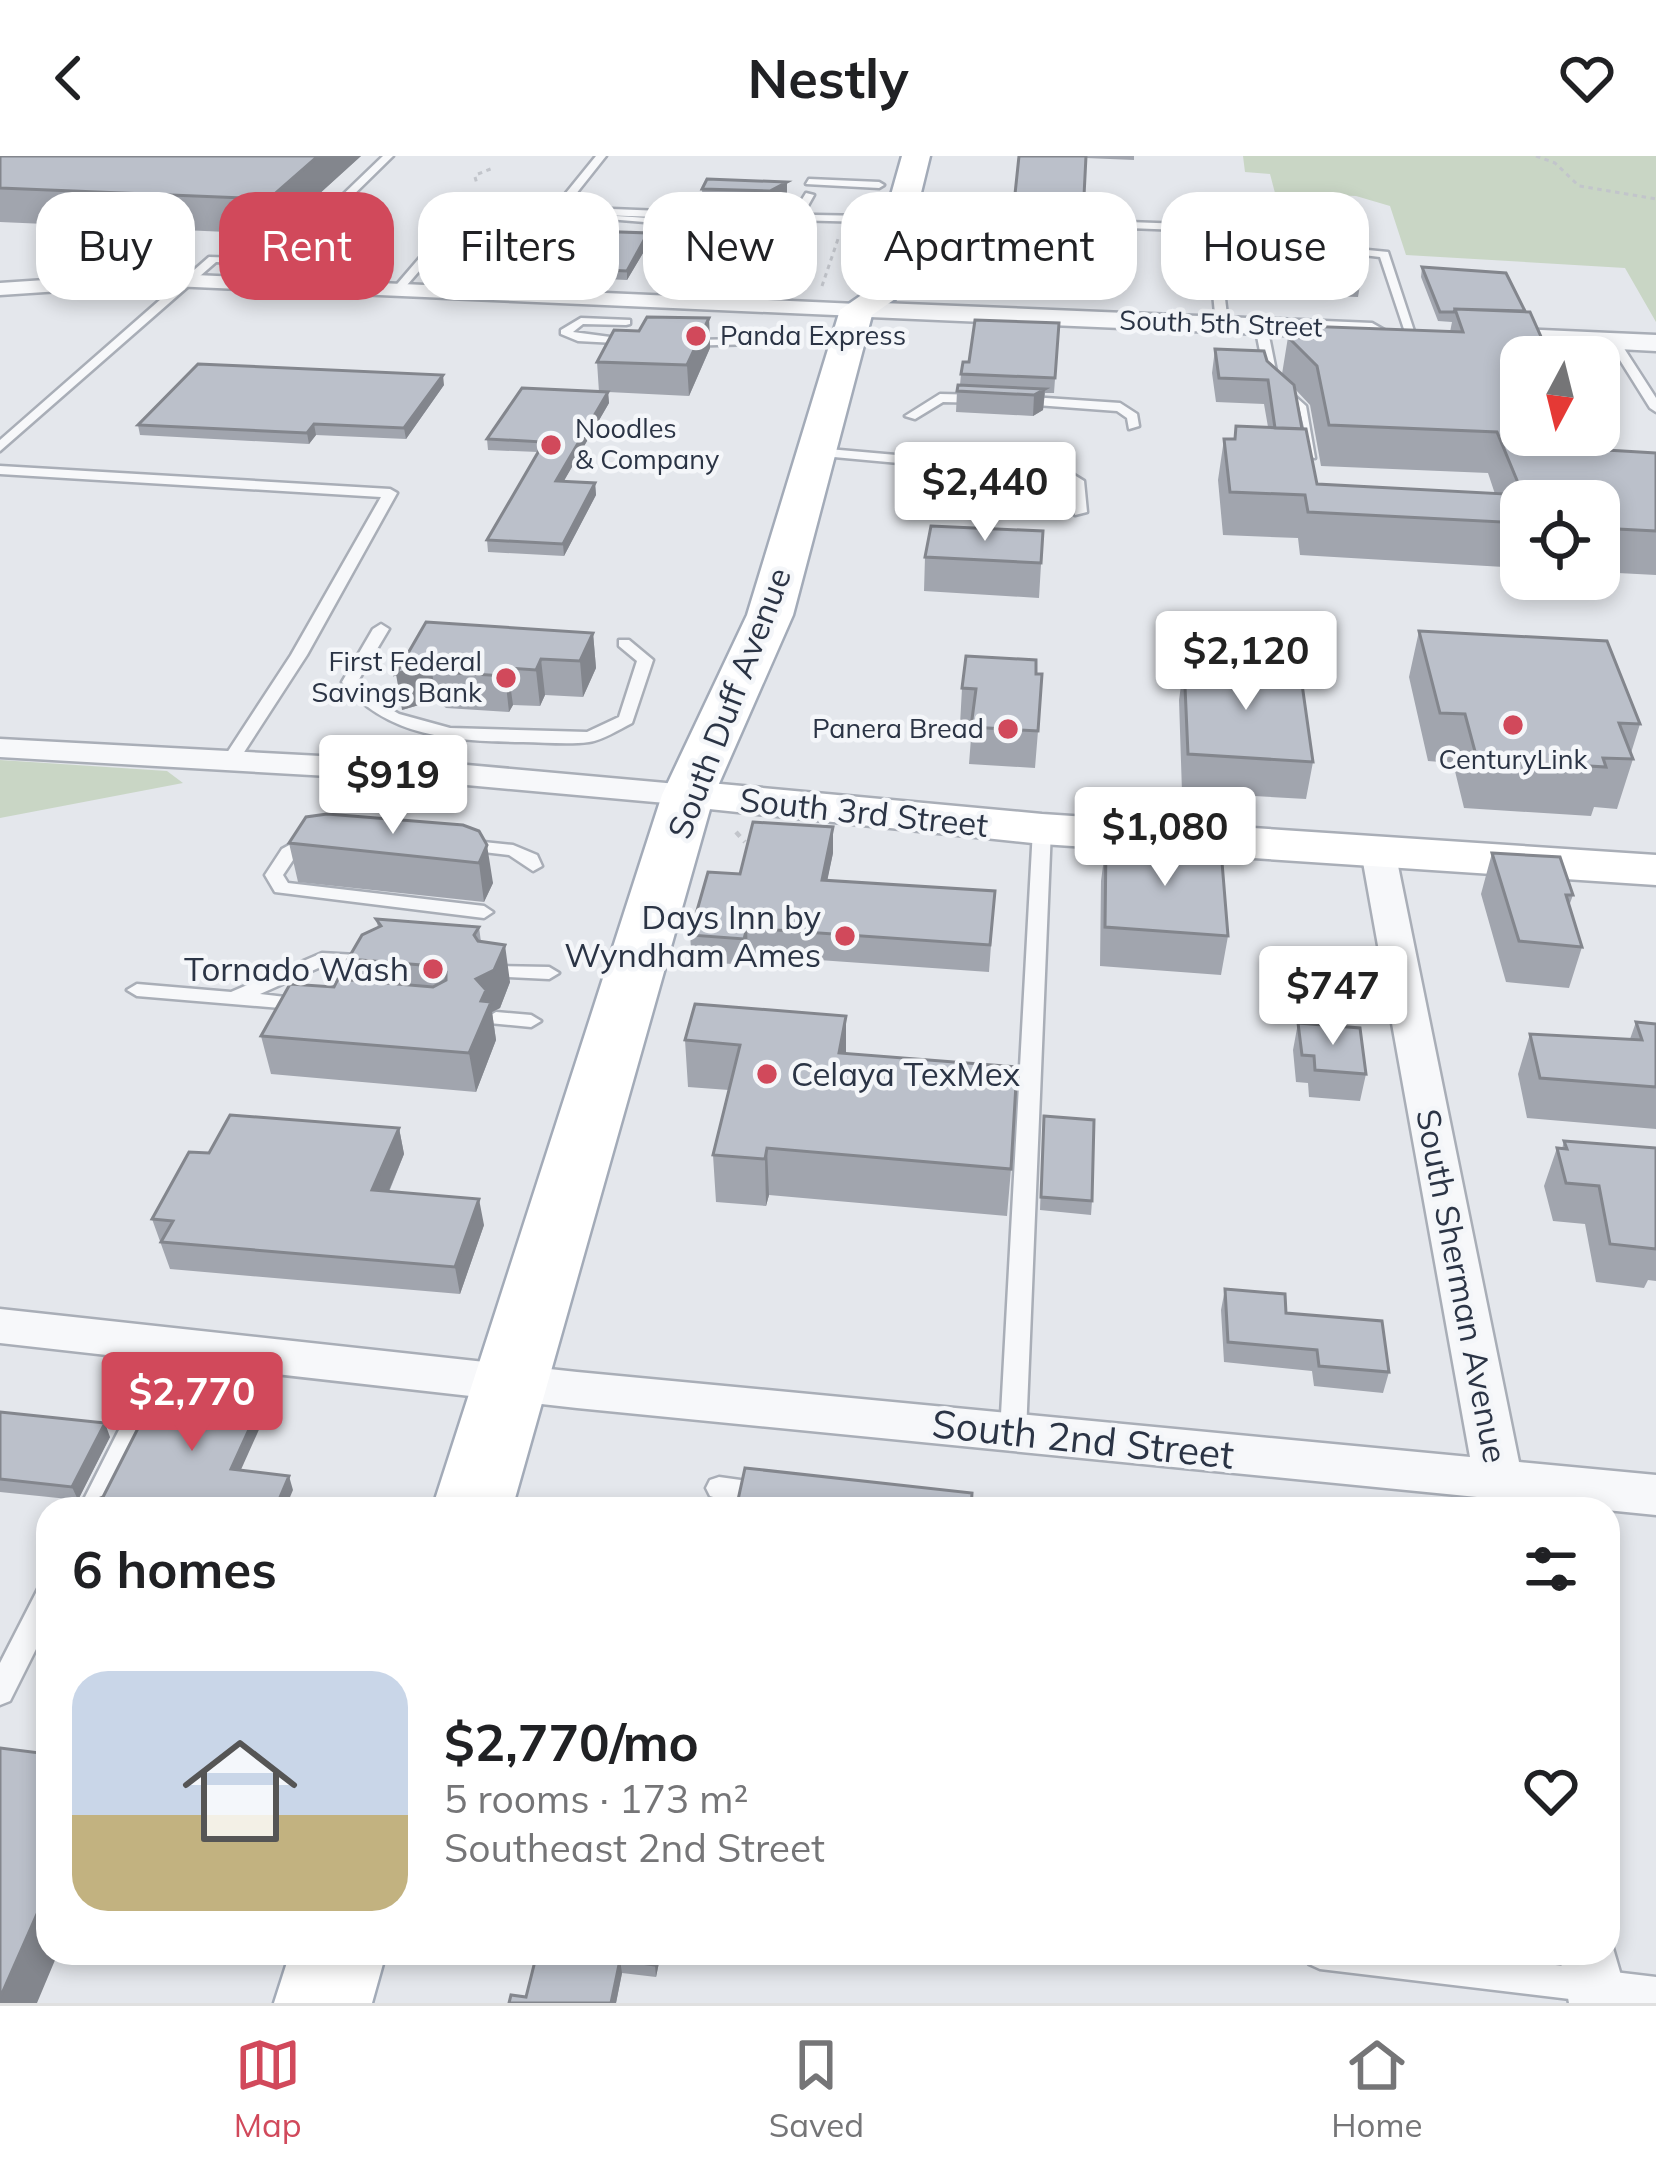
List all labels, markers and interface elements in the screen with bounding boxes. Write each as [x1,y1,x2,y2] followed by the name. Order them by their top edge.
[747,44,909,112] text: Nestly
[36,45,102,111] icon: back
[1554,45,1620,111] icon: heart
[36,192,195,300] chip: Buy
[219,192,394,300] chip: Rent
[418,192,619,300] chip: Filters
[643,192,817,300] chip: New
[841,192,1137,300] chip: Apartment
[1161,192,1369,300] chip: House
[1119,302,1323,344] street label: South 5th Street
[720,318,906,352] place label: Panda Express
[683,323,709,349] marker: Panda Express
[1500,336,1620,456] north arrow
[1500,336,1620,600] map controls
[575,411,720,476] place label: Noodles & Company
[538,432,564,458] marker: Noodles & Company
[887,442,1083,544] pin: $2,440
[922,456,1048,505] text: $2,440
[1500,480,1620,600] button: locate
[658,562,799,844] street label: South Duff Avenue
[1148,611,1344,713] pin: $2,120
[1183,625,1309,674] text: $2,120
[312,644,483,709] place label: First Federal Savings Bank
[493,665,519,691] marker: First Federal Savings Bank
[812,711,984,745] place label: Panera Bread
[1500,712,1526,738] marker: CenturyLink
[995,716,1021,742] marker: Panera Bread
[322,735,464,837] pin: $919
[1439,742,1589,776] place label: CenturyLink
[346,749,440,798] text: $919
[738,778,990,845] street label: South 3rd Street
[1067,787,1263,889] pin: $1,080
[1102,801,1228,850] text: $1,080
[564,896,821,975] place label: Days Inn by Wyndham Ames
[832,923,858,949] marker: Days Inn by Wyndham Ames
[1262,946,1404,1048] pin: $747
[184,948,409,989] place label: Tornado Wash
[420,956,446,982] marker: Tornado Wash
[1286,960,1380,1009] text: $747
[791,1053,1020,1094] place label: Celaya TexMex
[754,1061,780,1087] marker: Celaya TexMex
[1408,1106,1517,1466] street label: South Sherman Avenue
[94,1352,290,1454] pin: $2,770
[129,1366,255,1415] text: $2,770
[930,1398,1237,1479] street label: South 2nd Street
[1518,1536,1584,1602] icon: filters
[72,1537,277,1601] text: 6 homes
[444,1710,699,1774] text: $2,770/mo
[168,1719,312,1863] icon: home
[1518,1758,1584,1824] icon: heart
[444,1774,748,1823] text: 5 rooms · 173 m²
[444,1823,825,1872] text: Southeast 2nd Street
[234,2032,302,2145] tab: Map
[769,2032,864,2145] tab: Saved
[1331,2032,1422,2145] tab: Home

